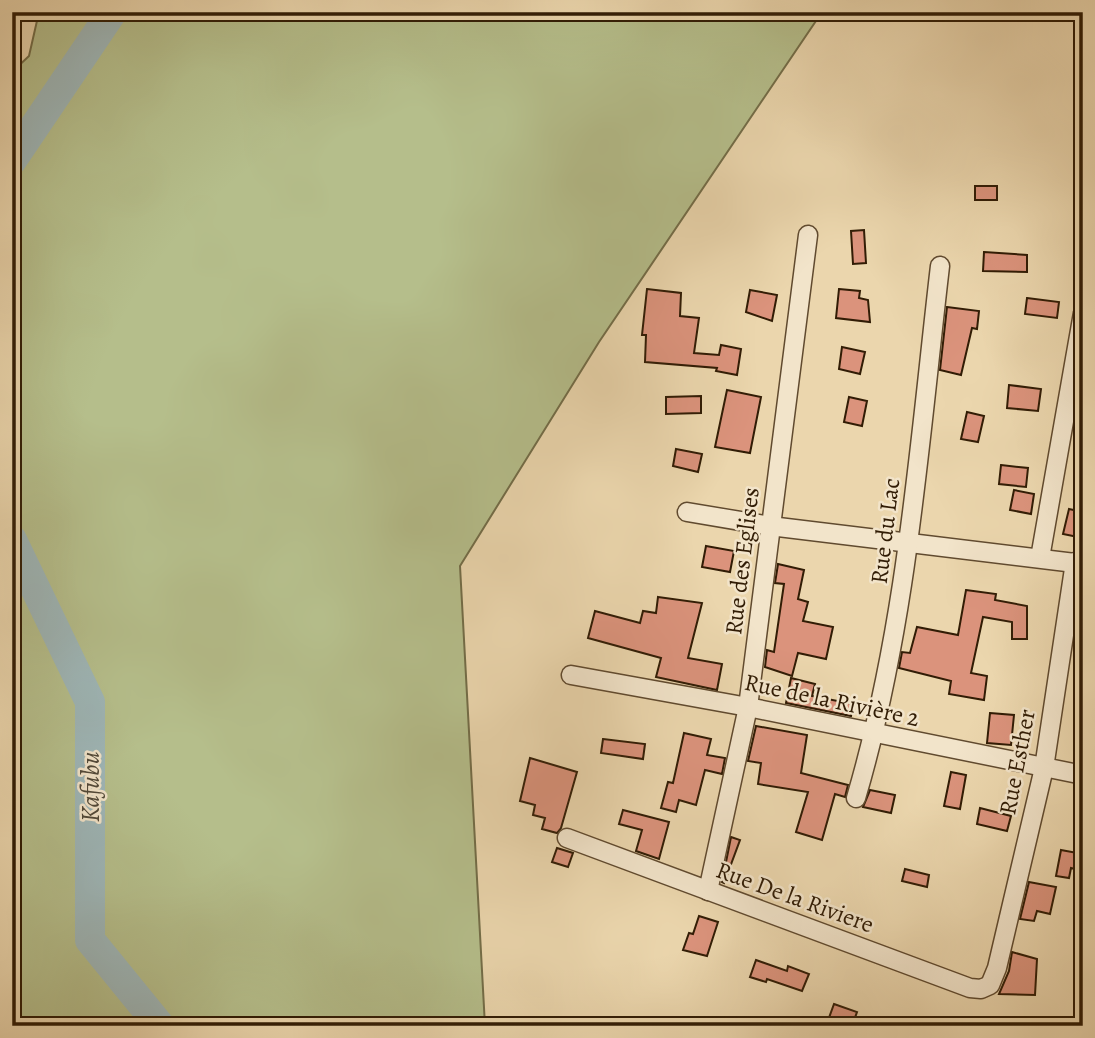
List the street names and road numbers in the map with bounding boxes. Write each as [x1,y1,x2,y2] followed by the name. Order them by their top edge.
[863,476,907,586] street label: Rue du Lac
[717,485,767,637] street label: Rue des Eglises
[742,666,922,734] street label: Rue de la Rivière 2
[991,706,1043,818] street label: Rue Esther
[712,854,878,940] street label: Rue De la Riviere

